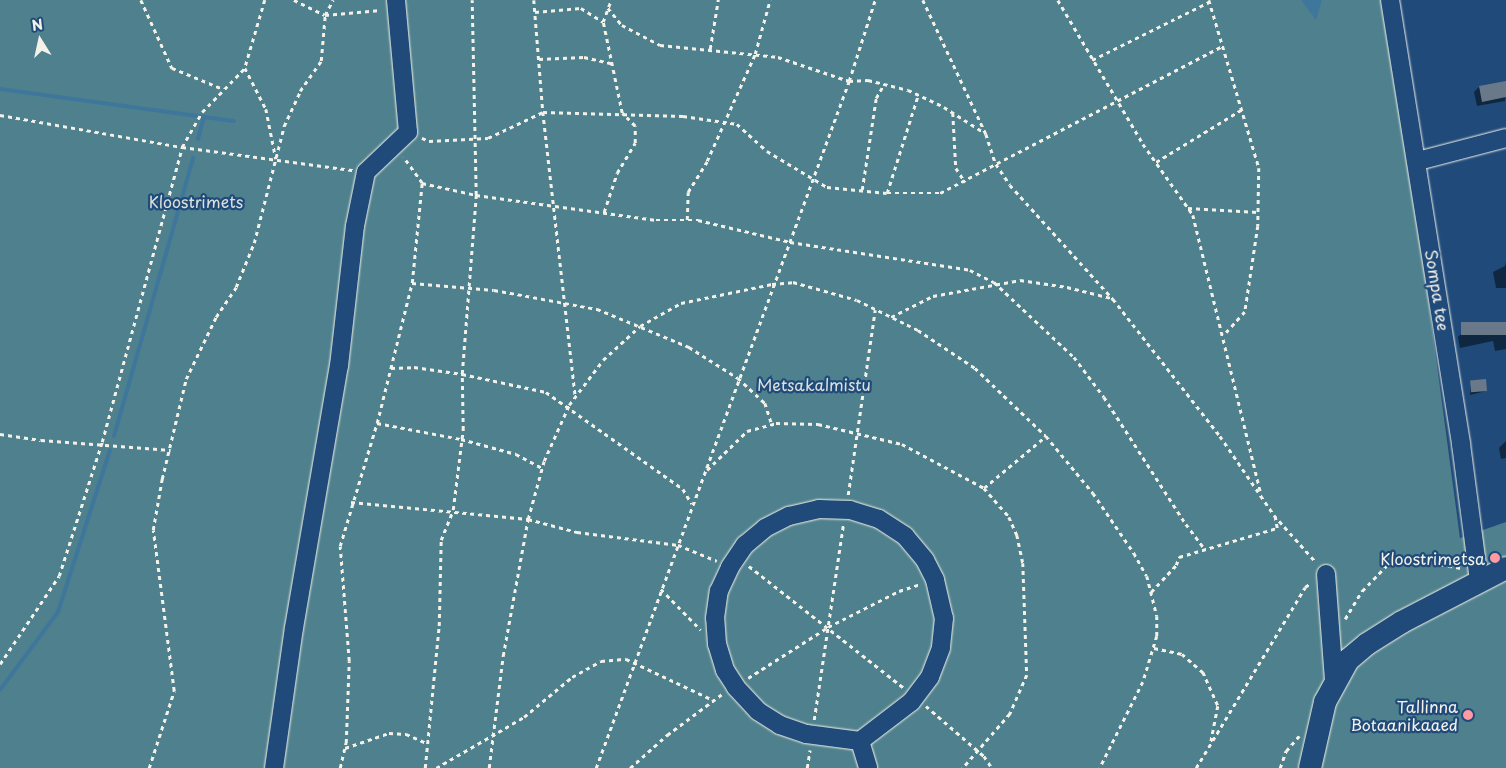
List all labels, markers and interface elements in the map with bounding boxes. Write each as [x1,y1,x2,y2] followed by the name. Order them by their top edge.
[30,13,45,36] text: N
[15,15,65,65] north arrow
[149,191,243,211] park label: Kloostrimets
[1422,248,1454,332] street label: Sompa tee
[757,374,871,394] park label: Metsakalmistu
[1380,548,1485,568] place label: Kloostrimetsa
[1489,552,1501,564] marker: Kloostrimetsa
[1350,696,1458,734] place label: Tallinna Botaanikaaed
[1462,709,1474,721] marker: Tallinna Botaanikaaed

